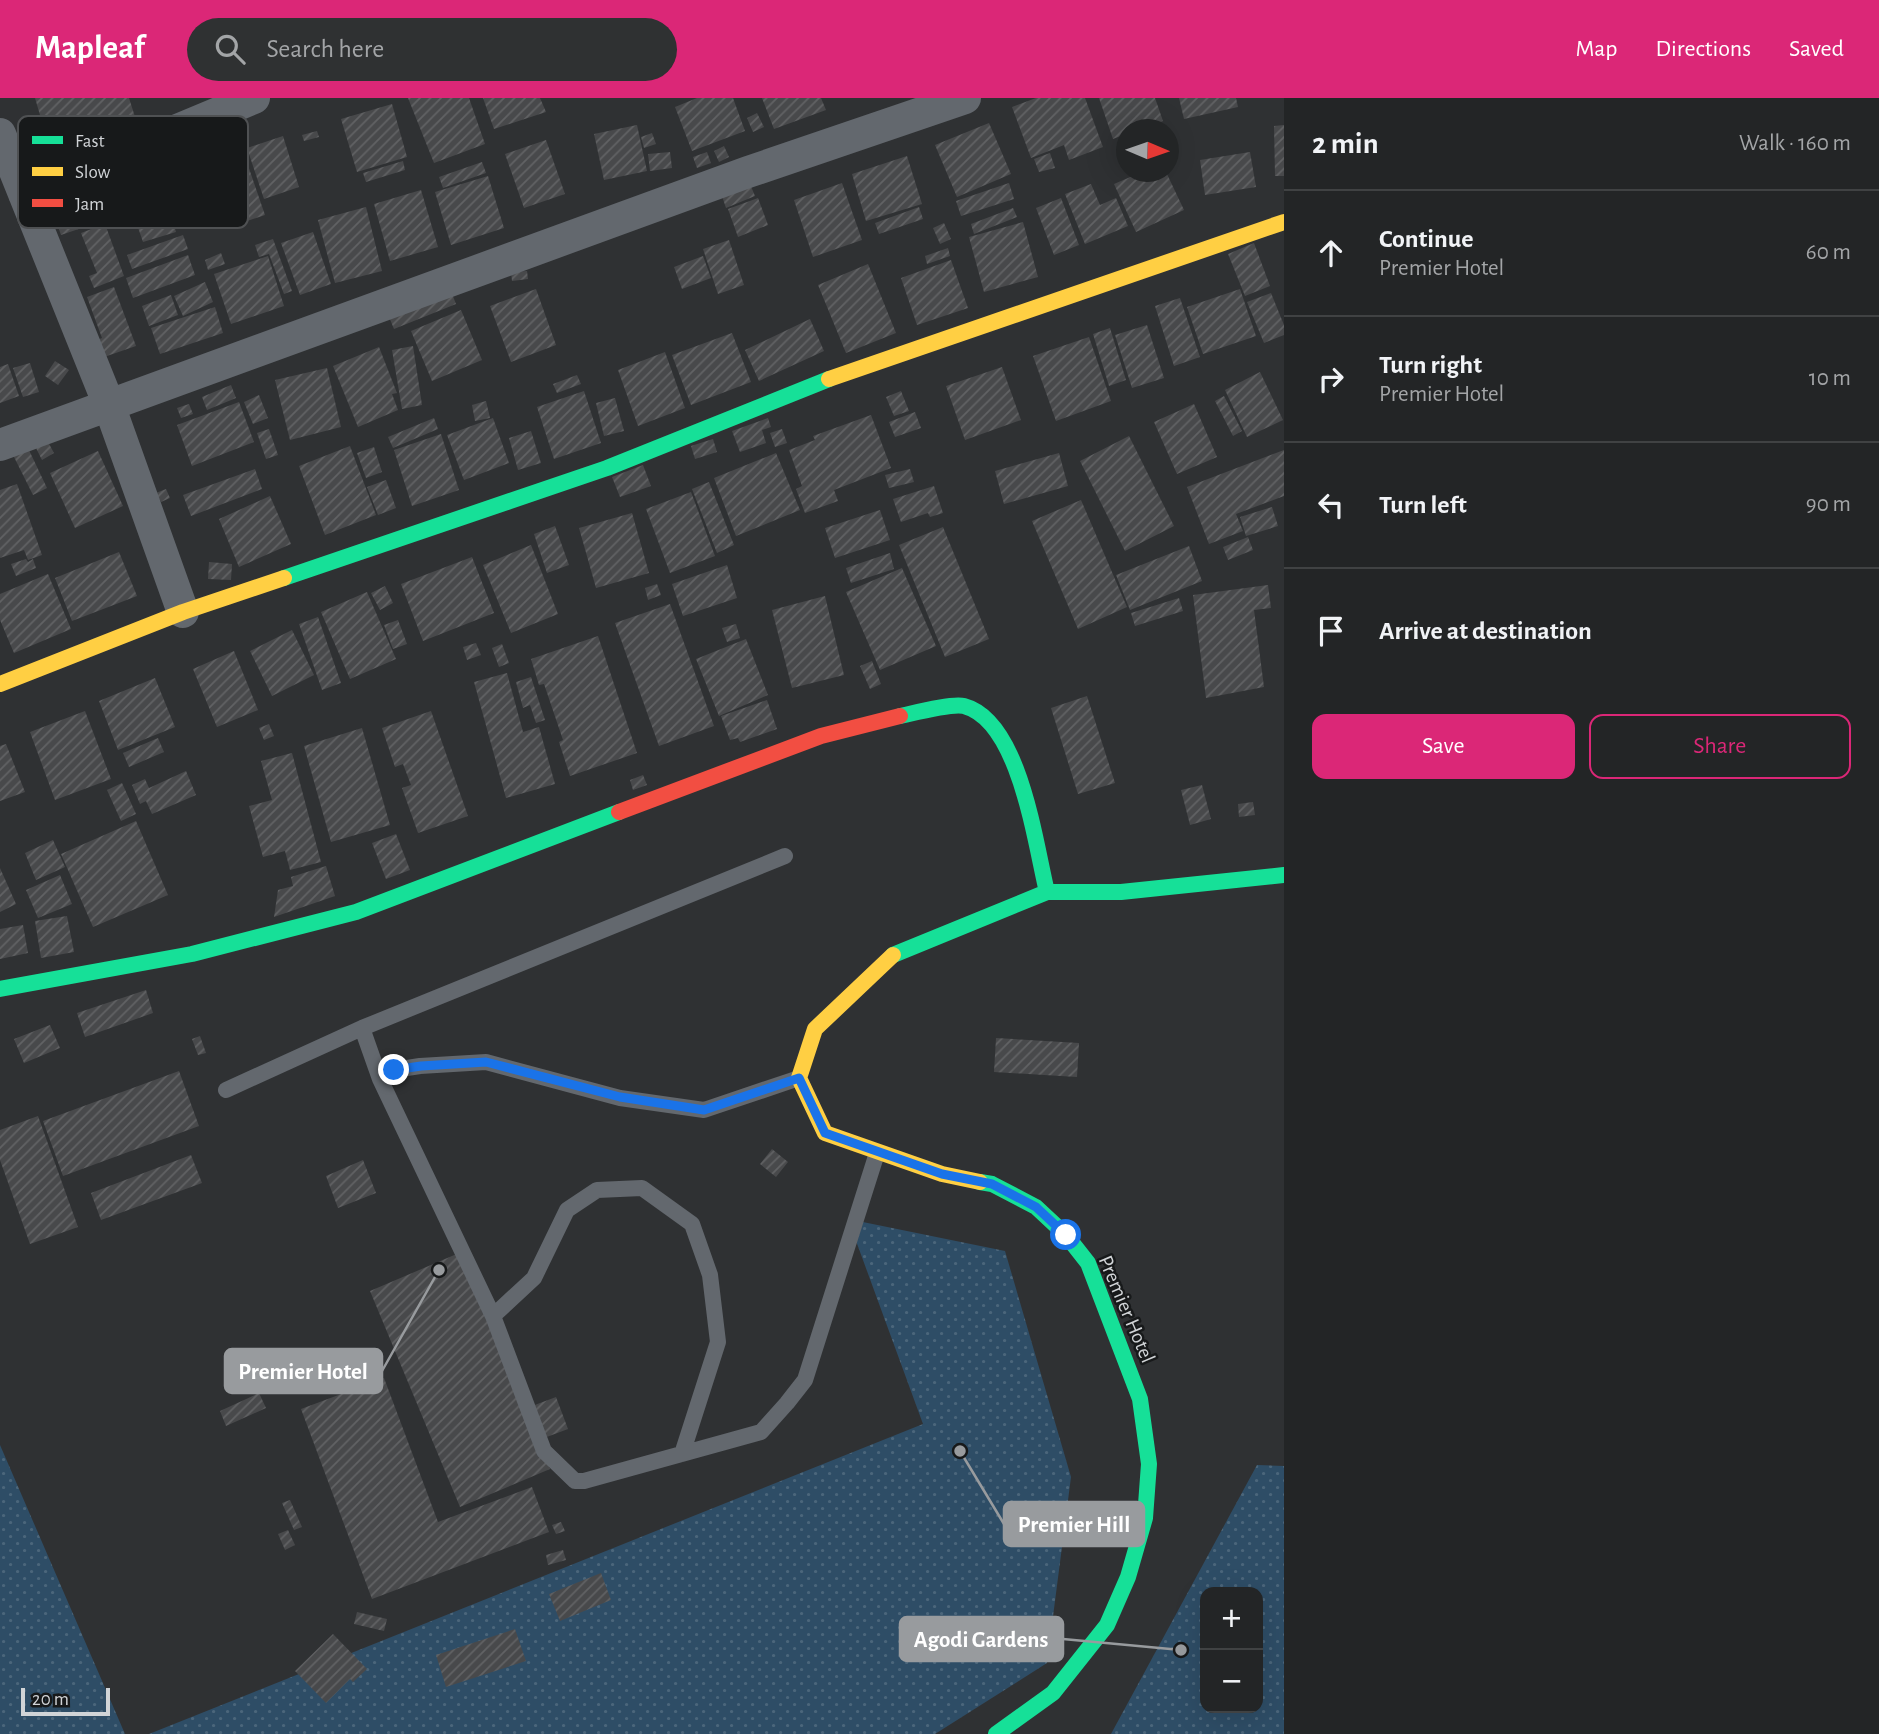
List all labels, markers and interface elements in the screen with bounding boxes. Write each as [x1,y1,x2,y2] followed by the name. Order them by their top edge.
[187,18,677,81] search box
[211,30,249,68] icon: search
[35,32,145,65] text: Mapleaf
[267,36,384,62] text: Search here
[1575,37,1617,61] text: Map
[1655,37,1751,61] text: Directions
[1789,37,1844,61] text: Saved
[18,116,248,228] legend
[1116,119,1179,182] north arrow
[1312,129,1379,159] text: 2 min
[75,132,105,151] text: Fast
[1739,132,1851,155] text: Walk · 160 m
[75,163,111,182] text: Slow
[75,195,104,214] text: Jam
[1379,226,1474,252] text: Continue
[1312,234,1350,272] icon: ahead
[1806,241,1851,264] text: 60 m
[1379,257,1504,280] text: Premier Hotel
[1379,352,1482,378] text: Turn right
[1312,360,1350,398] icon: right
[1809,367,1851,390] text: 10 m
[1379,383,1504,406] text: Premier Hotel
[1312,486,1350,524] icon: left
[1379,492,1467,518] text: Turn left
[1806,493,1851,516] text: 90 m
[1312,612,1350,650] icon: arrive
[1379,618,1592,644] text: Arrive at destination
[1312,714,1575,779] button: Save
[1589,714,1851,779] button: Share
[378,1054,409,1085] route end
[1050,1219,1081,1250] route start
[1095,1252,1159,1366] street label: Premier Hotel
[225,1349,382,1393] callout: Premier Hotel
[238,1361,368,1384] text: Premier Hotel
[1004,1502,1144,1546] callout: Premier Hill
[1018,1514,1130,1537] text: Premier Hill
[1200,1587,1263,1713] map controls
[1200,1587,1263,1650] button: +
[900,1617,1063,1661] callout: Agodi Gardens
[914,1629,1048,1652] text: Agodi Gardens
[1200,1650,1263,1713] button: −
[21,1685,110,1717] scale bar
[32,1690,69,1709] text: 20 m

